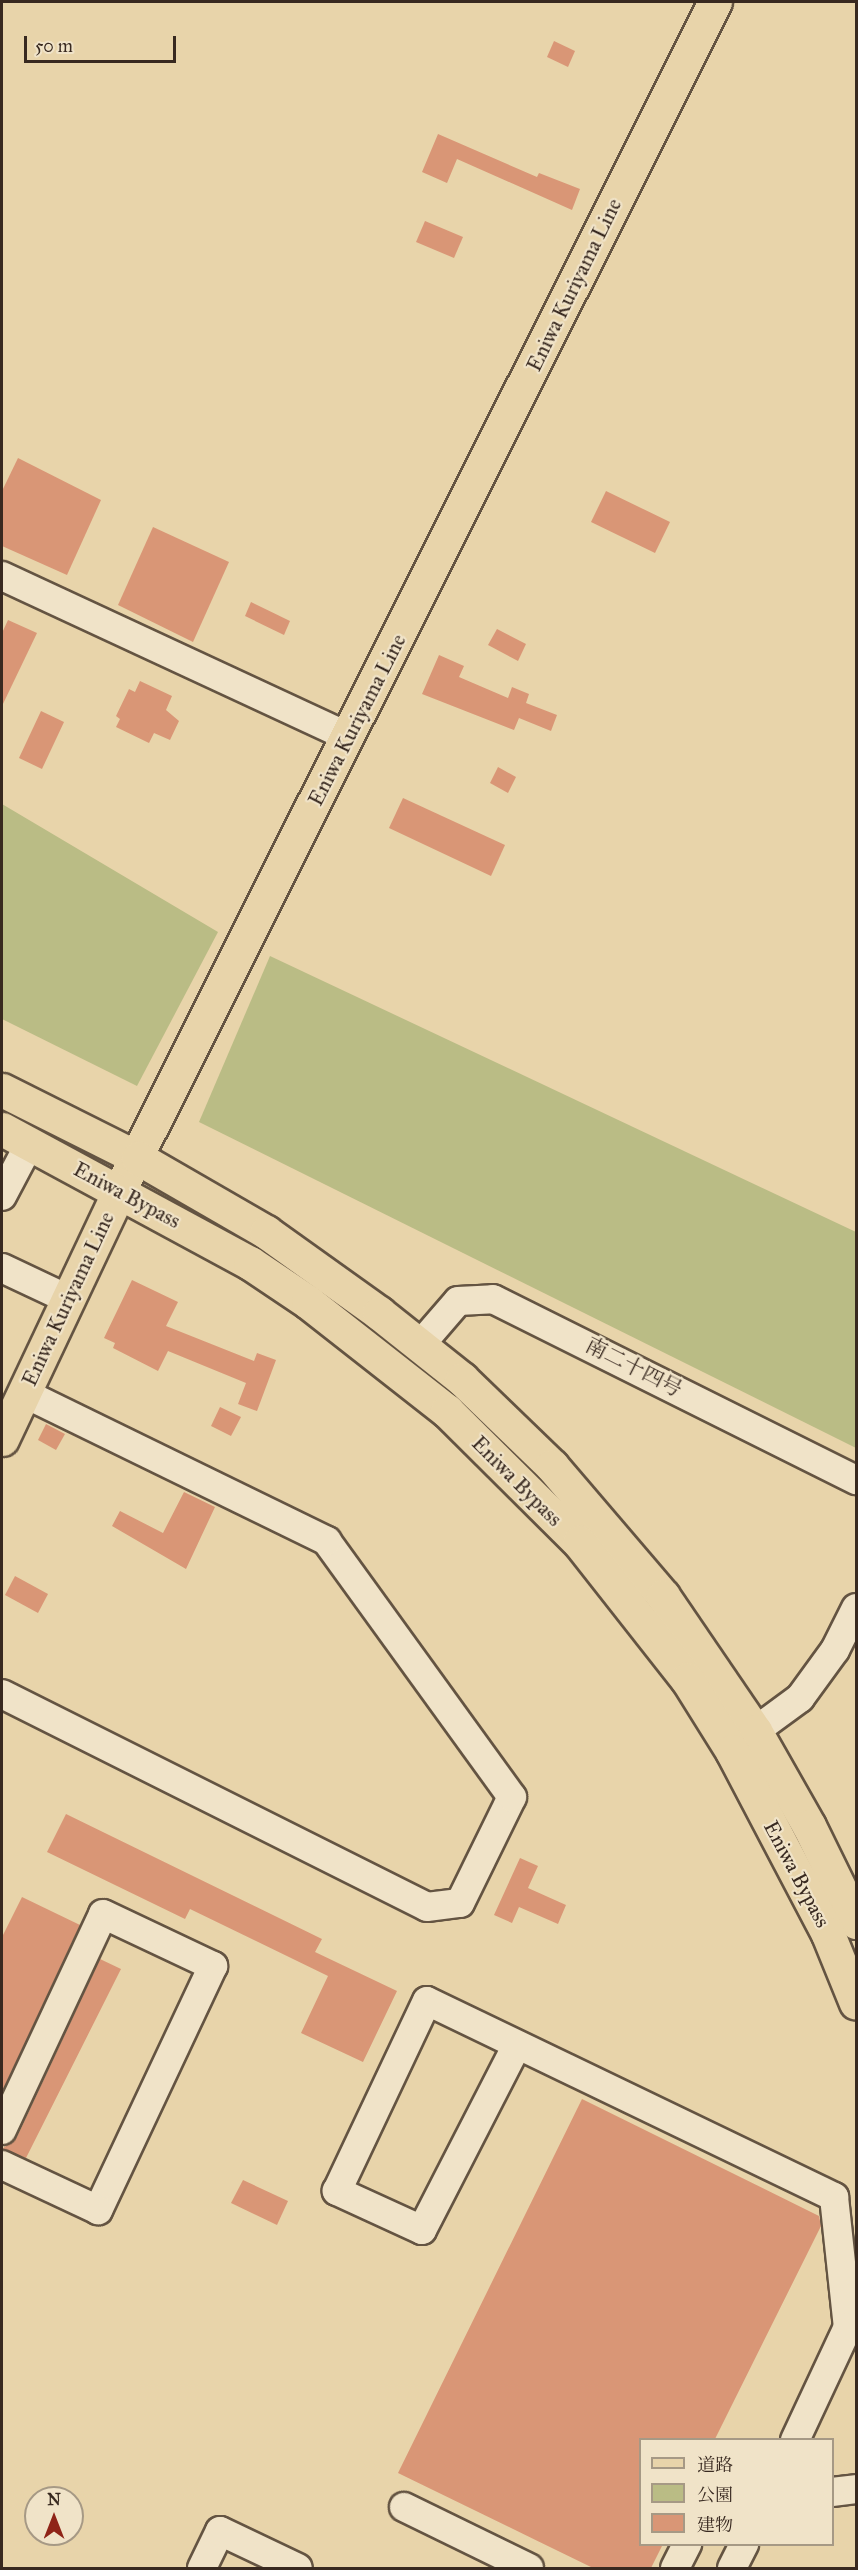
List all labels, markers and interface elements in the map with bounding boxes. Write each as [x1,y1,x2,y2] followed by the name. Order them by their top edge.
[27,24,178,62] scale bar
[35,35,73,57] text: 50 m
[521,194,627,376] street label: Eniwa Kuriyama Line
[303,630,411,810] street label: Eniwa Kuriyama Line
[69,1156,185,1234] street label: Eniwa Bypass
[17,1208,119,1390] street label: Eniwa Kuriyama Line
[582,1332,686,1402] street label: 南二十四号
[467,1431,567,1531] street label: Eniwa Bypass
[758,1816,836,1932] street label: Eniwa Bypass
[639,2438,834,2546] legend
[697,2454,733,2476] text: 道路
[697,2484,733,2506] text: 公園
[24,2486,84,2546] north arrow
[47,2490,61,2509] text: N
[697,2514,733,2536] text: 建物

